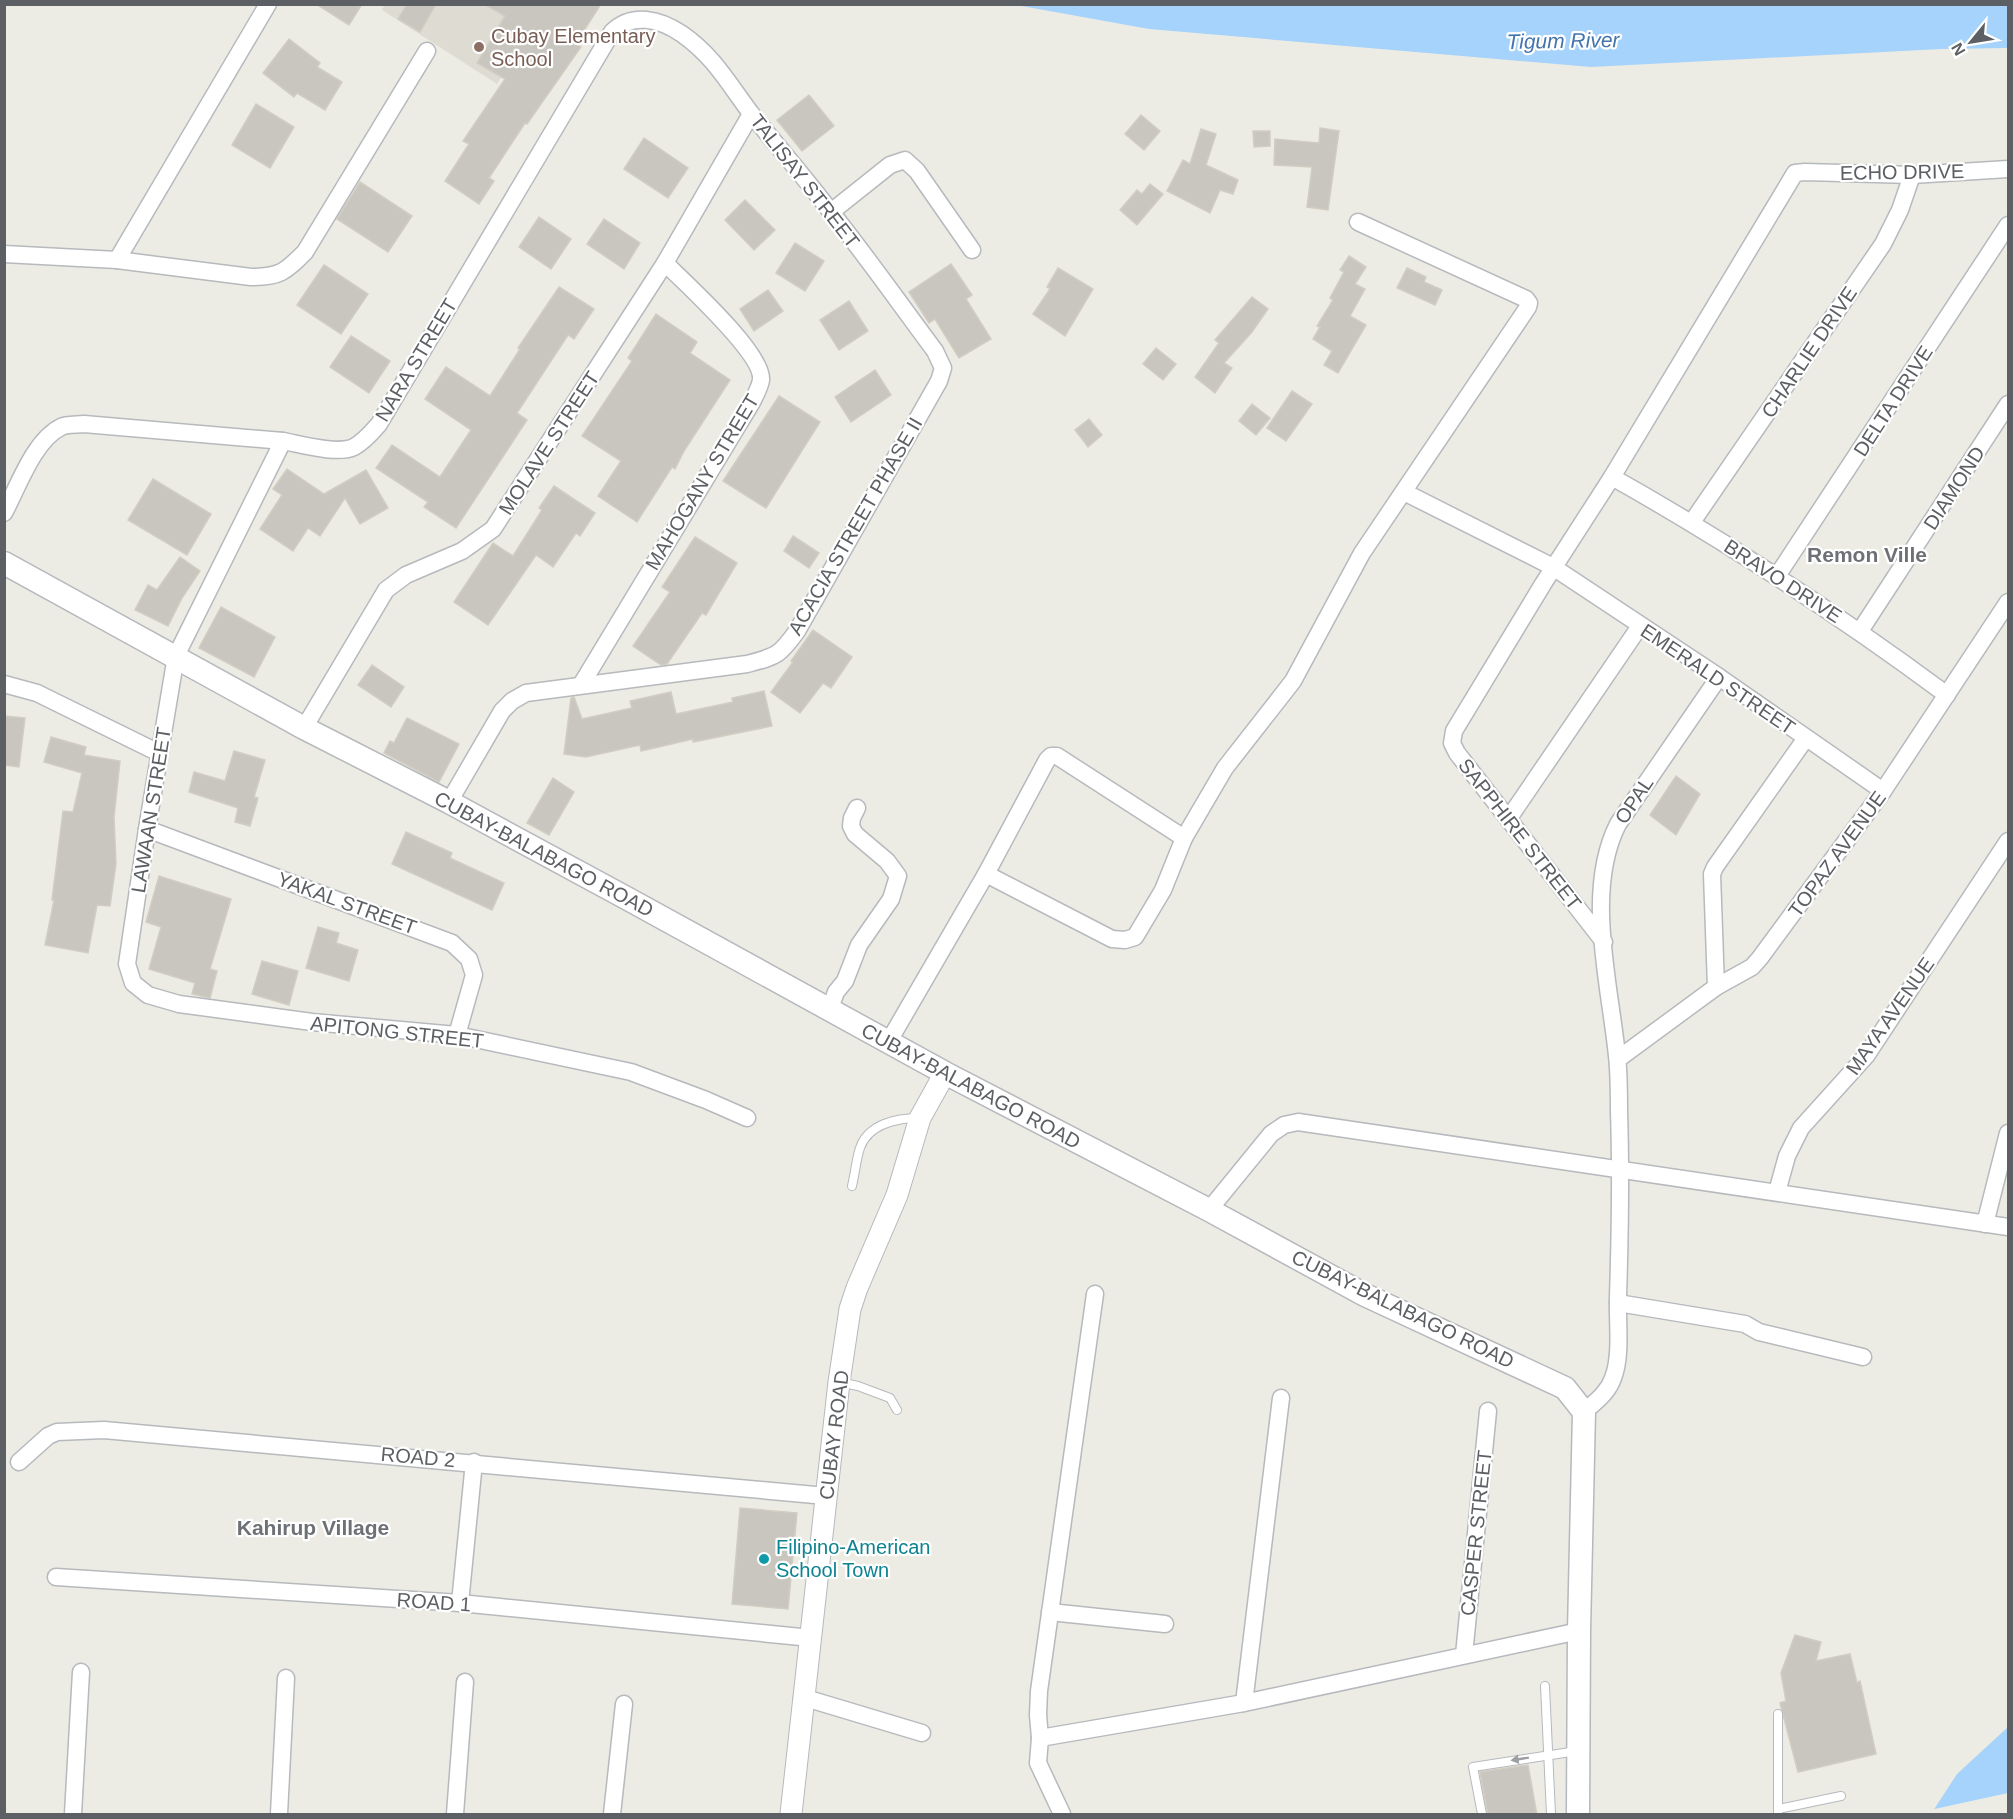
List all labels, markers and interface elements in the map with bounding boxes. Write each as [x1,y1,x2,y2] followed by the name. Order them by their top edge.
[1941,12,2001,72] north arrow
[491,25,656,70] place label: Cubay Elementary School
[1506,28,1621,53] water label: Tigum River
[472,40,486,54] marker: Cubay Elementary School
[1948,40,1969,59] text: N
[746,110,864,252] street label: TALISAY STREET
[1840,160,1964,184] street label: ECHO DRIVE
[1757,282,1861,422] street label: CHARLIE DRIVE
[371,295,461,425] street label: NARA STREET
[1849,342,1937,460] street label: DELTA DRIVE
[494,367,604,519] street label: MOLAVE STREET
[641,390,763,574] street label: MAHOGANY STREET
[784,413,926,639] street label: ACACIA STREET PHASE II
[1919,442,1989,534] street label: DIAMOND
[1720,535,1846,627] street label: BRAVO DRIVE
[1807,543,1927,566] district label: Remon Ville
[1637,619,1799,739] street label: EMERALD STREET
[127,726,175,894] street label: LAWAAN STREET
[1454,754,1586,914] street label: SAPPHIRE STREET
[1610,772,1658,828] street label: OPAL
[431,787,657,921] street label: CUBAY-BALABAGO ROAD
[1784,787,1890,921] street label: TOPAZ AVENUE
[274,868,420,938] street label: YAKAL STREET
[1841,953,1939,1079] street label: MAYA AVENUE
[309,1012,485,1052] street label: APITONG STREET
[858,1019,1084,1153] street label: CUBAY-BALABAGO ROAD
[1288,1246,1518,1372] street label: CUBAY-BALABAGO ROAD
[815,1369,853,1501] street label: CUBAY ROAD
[380,1443,456,1471] street label: ROAD 2
[1456,1449,1496,1617] street label: CASPER STREET
[237,1516,389,1539] district label: Kahirup Village
[776,1536,931,1581] place label: Filipino-American School Town
[757,1552,771,1566] marker: Filipino-American School Town
[396,1588,472,1616] street label: ROAD 1
[1510,1755,1529,1764] one-way arrow

